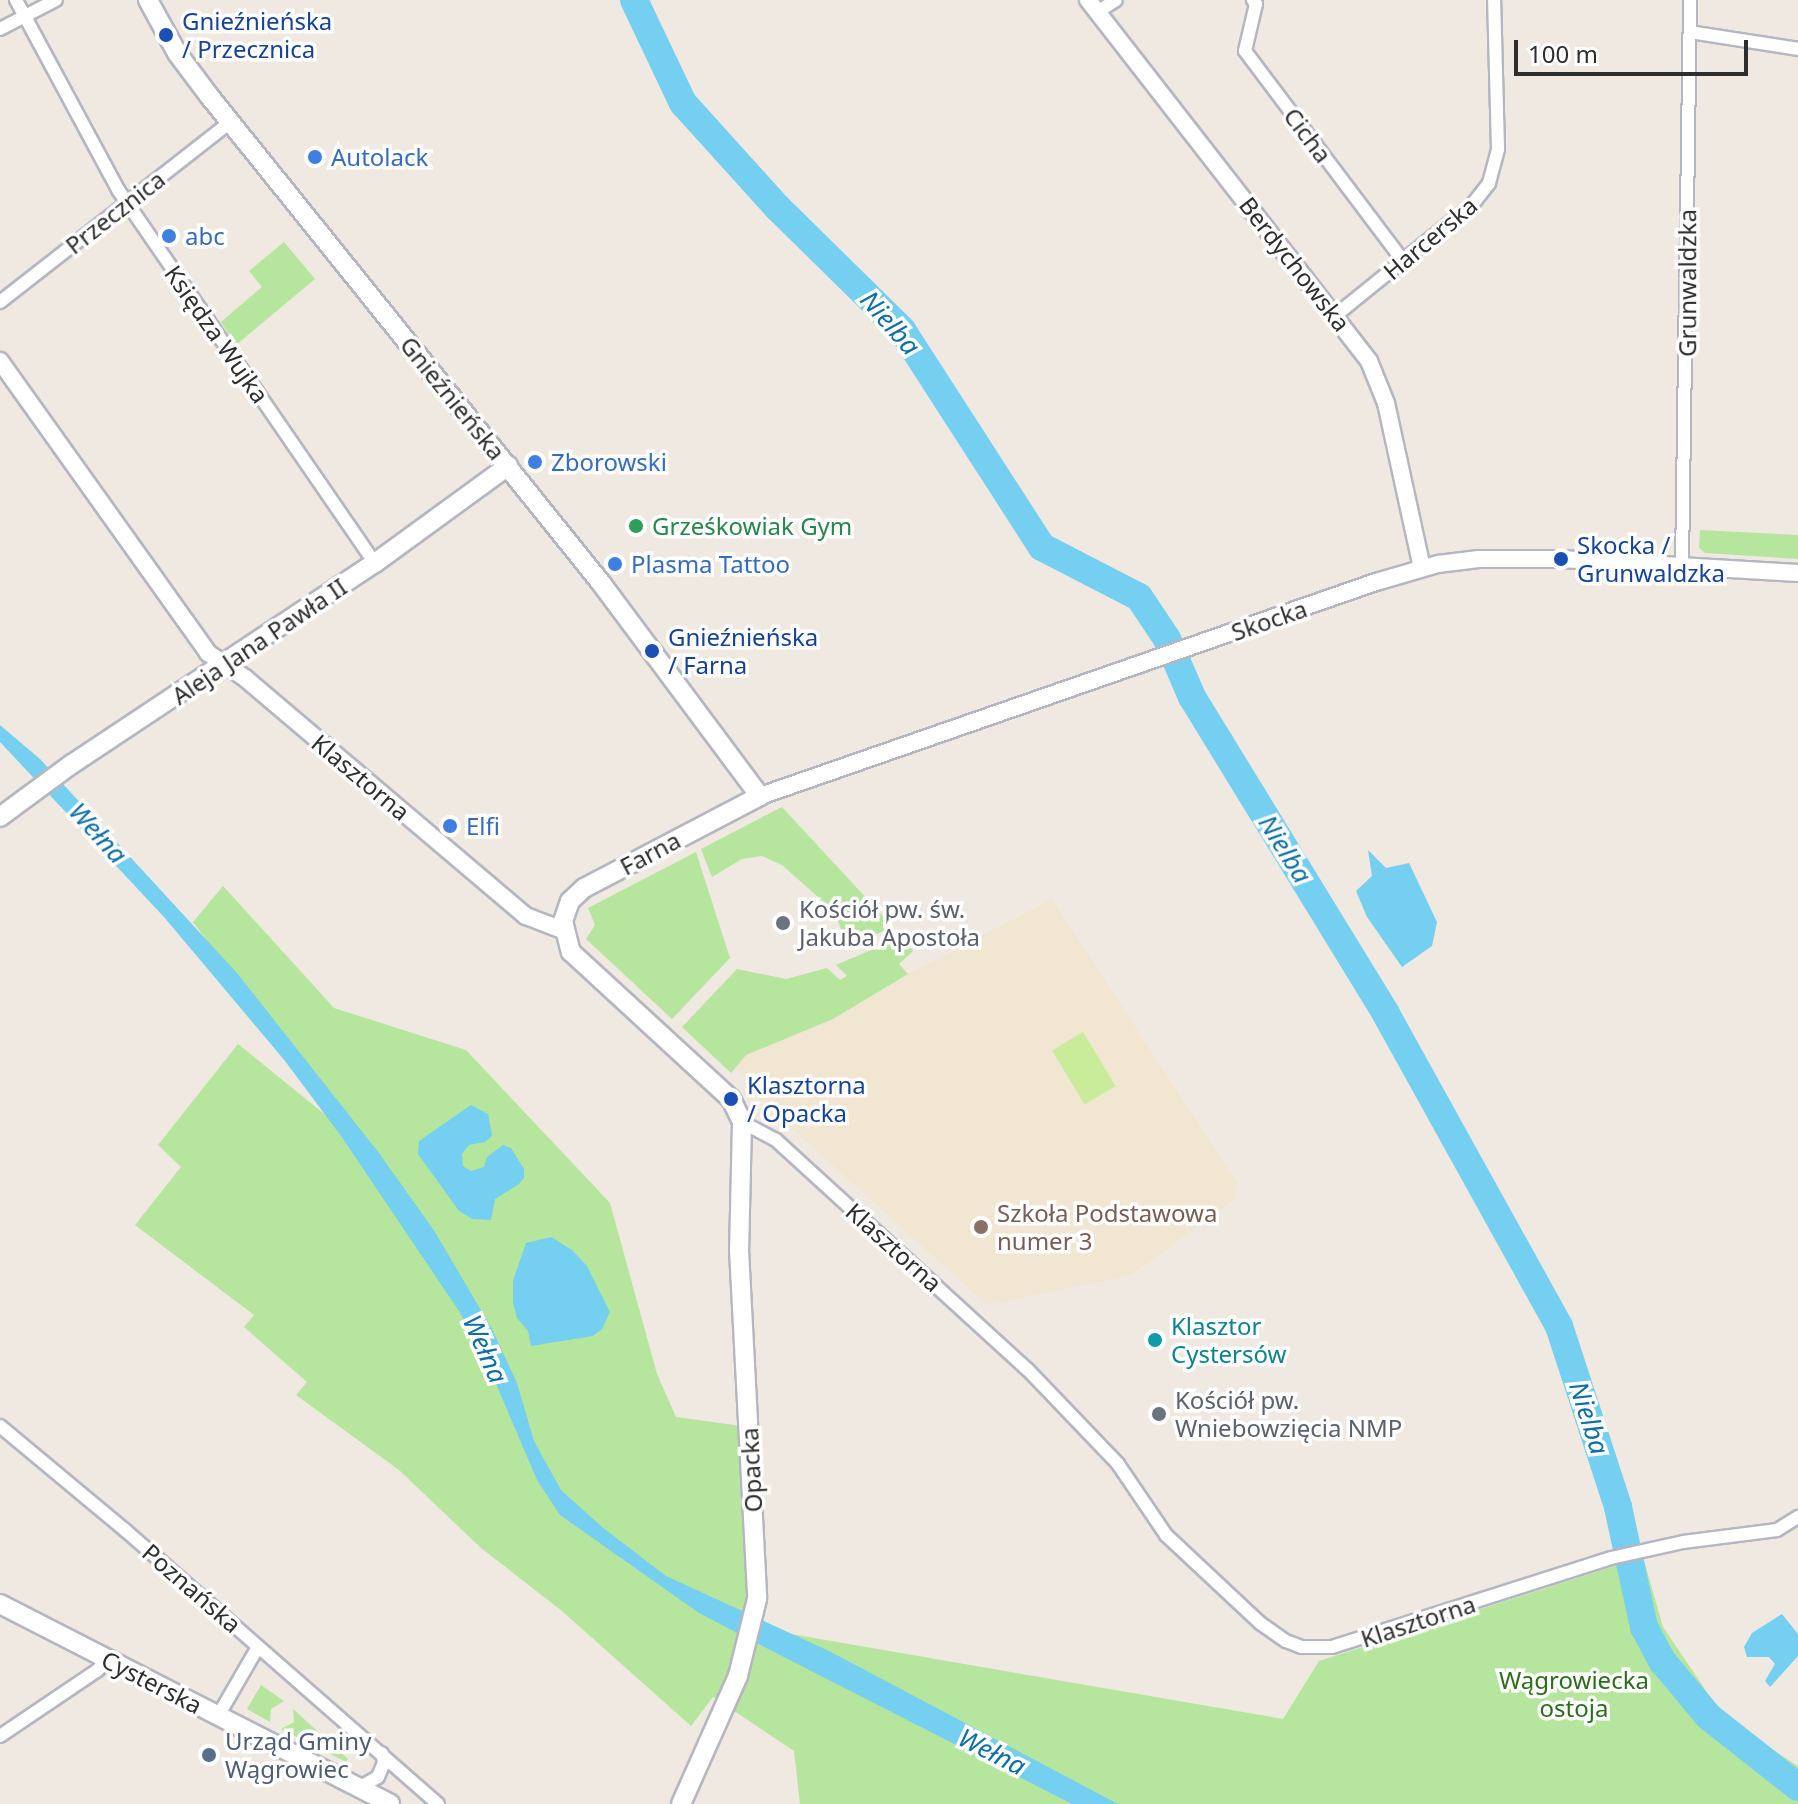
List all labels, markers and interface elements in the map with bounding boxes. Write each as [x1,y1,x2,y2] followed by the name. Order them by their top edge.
[182,7,332,63] place label: Gnieźnieńska / Przecznica
[1518,24,1752,74] scale bar
[157,26,175,44] marker: Gnieźnieńska / Przecznica
[1528,37,1598,70] text: 100 m
[1278,102,1338,168] street label: Cicha
[331,143,428,171] place label: Autolack
[306,148,324,166] marker: Autolack
[60,164,170,260] street label: Przecznica
[1234,191,1356,337] street label: Berdychowska
[1377,191,1483,285] street label: Harcerska
[1673,209,1701,357] street label: Grunwaldzka
[185,222,225,250] place label: abc
[160,227,178,245] marker: abc
[159,260,275,408] street label: Księdza Wujka
[854,285,926,361] water label: Nielba
[395,331,511,465] street label: Gnieźnieńska
[551,448,667,476] place label: Zborowski
[526,453,544,471] marker: Zborowski
[652,512,852,540] place label: Grześkowiak Gym
[627,517,645,535] marker: Grześkowiak Gym
[1577,531,1725,587] place label: Skocka / Grunwaldzka
[631,550,790,578] place label: Plasma Tattoo
[1552,550,1570,568] marker: Skocka / Grunwaldzka
[606,555,624,573] marker: Plasma Tattoo
[166,572,352,710] street label: Aleja Jana Pawła II
[1227,594,1311,646] street label: Skocka
[668,623,818,679] place label: Gnieźnieńska / Farna
[643,642,661,660] marker: Gnieźnieńska / Farna
[306,728,416,826] street label: Klasztorna
[63,796,133,870] water label: Wełna
[1252,809,1318,889] water label: Nielba
[466,812,500,840] place label: Elfi
[441,817,459,835] marker: Elfi
[615,825,685,881] street label: Farna
[799,895,980,951] place label: Kościół pw. św. Jakuba Apostoła
[774,914,792,932] marker: Kościół pw. św. Jakuba Apostoła
[747,1071,866,1127] place label: Klasztorna / Opacka
[722,1090,740,1108] marker: Klasztorna / Opacka
[840,1197,948,1297] street label: Klasztorna
[997,1199,1217,1255] place label: Szkoła Podstawowa numer 3
[972,1218,990,1236] marker: Szkoła Podstawowa numer 3
[456,1310,514,1388] water label: Wełna
[1171,1312,1286,1368] place label: Klasztor Cystersów
[1146,1331,1164,1349] marker: Klasztor Cystersów
[1563,1378,1615,1458] water label: Nielba
[1175,1386,1402,1442] place label: Kościół pw. Wniebowzięcia NMP
[1150,1405,1168,1423] marker: Kościół pw. Wniebowzięcia NMP
[734,1427,768,1513] street label: Opacka
[137,1537,247,1639] street label: Poznańska
[1357,1589,1479,1653] street label: Klasztorna
[97,1644,207,1720] street label: Cysterska
[1499,1666,1649,1722] park label: Wągrowiecka ostoja
[953,1722,1031,1782] water label: Wełna
[225,1727,371,1783] place label: Urząd Gminy Wągrowiec
[200,1746,218,1764] marker: Urząd Gminy Wągrowiec

